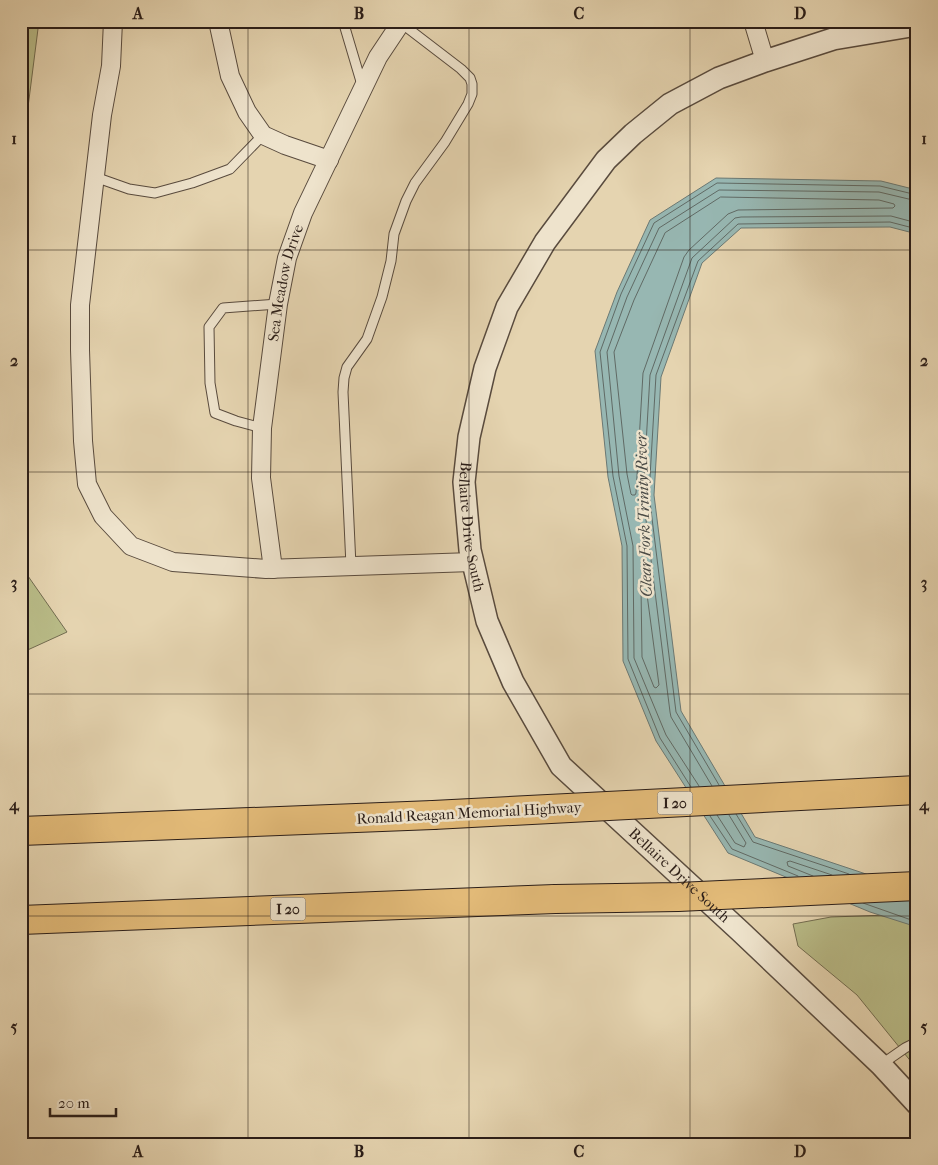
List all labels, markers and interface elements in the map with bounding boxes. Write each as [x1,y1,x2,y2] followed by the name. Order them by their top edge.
[132,4,144,23] text: A
[354,4,364,23] text: B
[574,4,585,23] text: C
[794,4,806,23] text: D
[11,129,17,148] text: 1
[921,129,927,148] text: 1
[264,221,307,343] street label: Sea Meadow Drive
[10,351,18,370] text: 2
[920,351,928,370] text: 2
[631,431,656,597] water label: Clear Fork Trinity River
[455,461,489,594] street label: Bellaire Drive South
[11,573,17,593] text: 3
[921,573,927,593] text: 3
[658,791,692,814] road number: I 20
[8,795,20,815] text: 4
[918,795,930,815] text: 4
[356,798,583,828] street label: Ronald Reagan Memorial Highway
[625,824,734,927] street label: Bellaire Drive South
[270,898,306,921] road number: I 20
[11,1017,18,1036] text: 5
[921,1017,928,1036] text: 5
[50,1085,116,1117] scale bar
[58,1094,90,1112] text: 20 m
[132,1142,144,1161] text: A
[354,1142,364,1161] text: B
[574,1142,585,1161] text: C
[794,1142,806,1161] text: D

